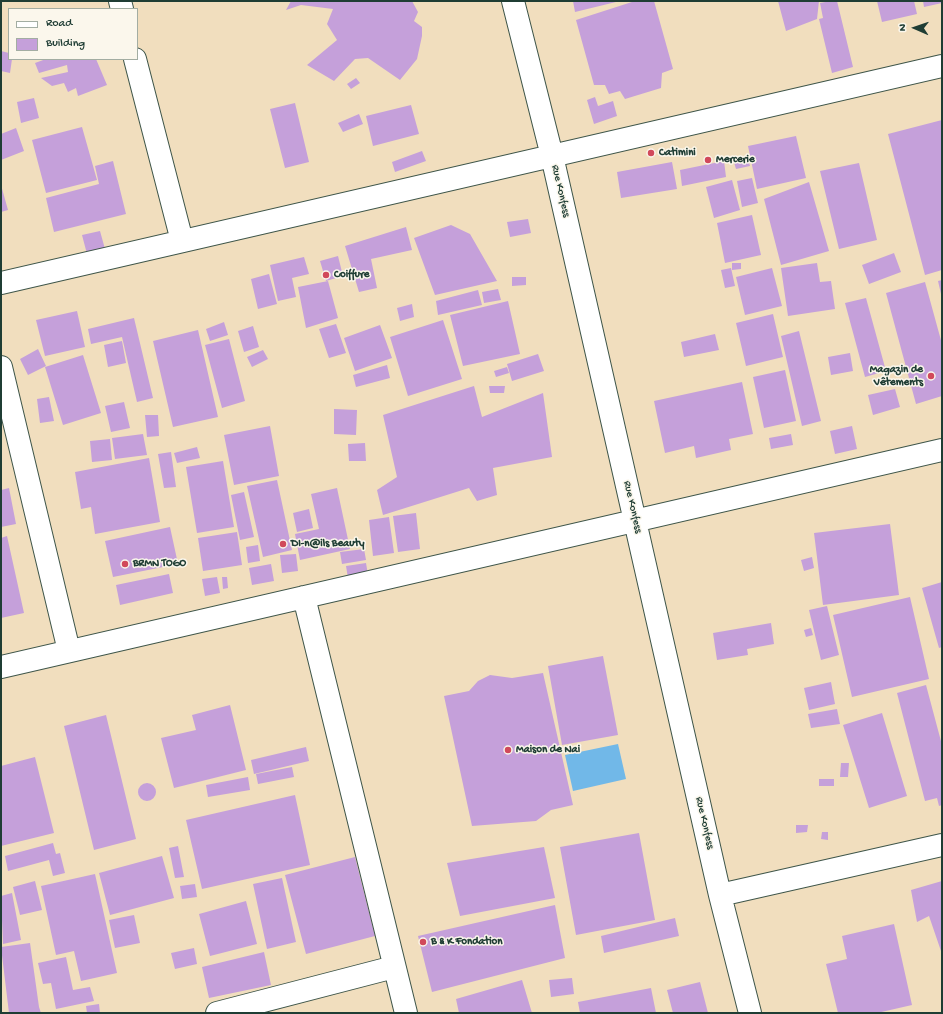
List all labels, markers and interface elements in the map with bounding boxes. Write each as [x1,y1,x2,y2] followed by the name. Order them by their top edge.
[8,8,138,60] legend
[895,8,935,48] north arrow
[46,17,72,31] text: Road
[897,24,909,31] text: N
[46,37,85,51] text: Building
[659,146,696,160] place label: Catimini
[646,148,656,158] marker: Catimini
[716,153,755,167] place label: Mercerie
[703,155,713,165] marker: Mercerie
[548,164,572,218] street label: Rue Konfess
[334,268,370,282] place label: Coiffure
[321,270,331,280] marker: Coiffure
[870,363,923,389] place label: Magazin de Vêtements
[926,371,936,381] marker: Magazin de Vêtements
[620,480,644,534] street label: Rue Konfess
[291,537,364,551] place label: DI-n@ils Beauty
[278,539,288,549] marker: DI-n@ils Beauty
[133,557,186,571] place label: BRMN TOGO
[120,559,130,569] marker: BRMN TOGO
[516,743,580,757] place label: Maison de Nai
[503,745,513,755] marker: Maison de Nai
[692,796,716,850] street label: Rue Konfess
[431,935,502,949] place label: B & K Fondation
[418,937,428,947] marker: B & K Fondation

